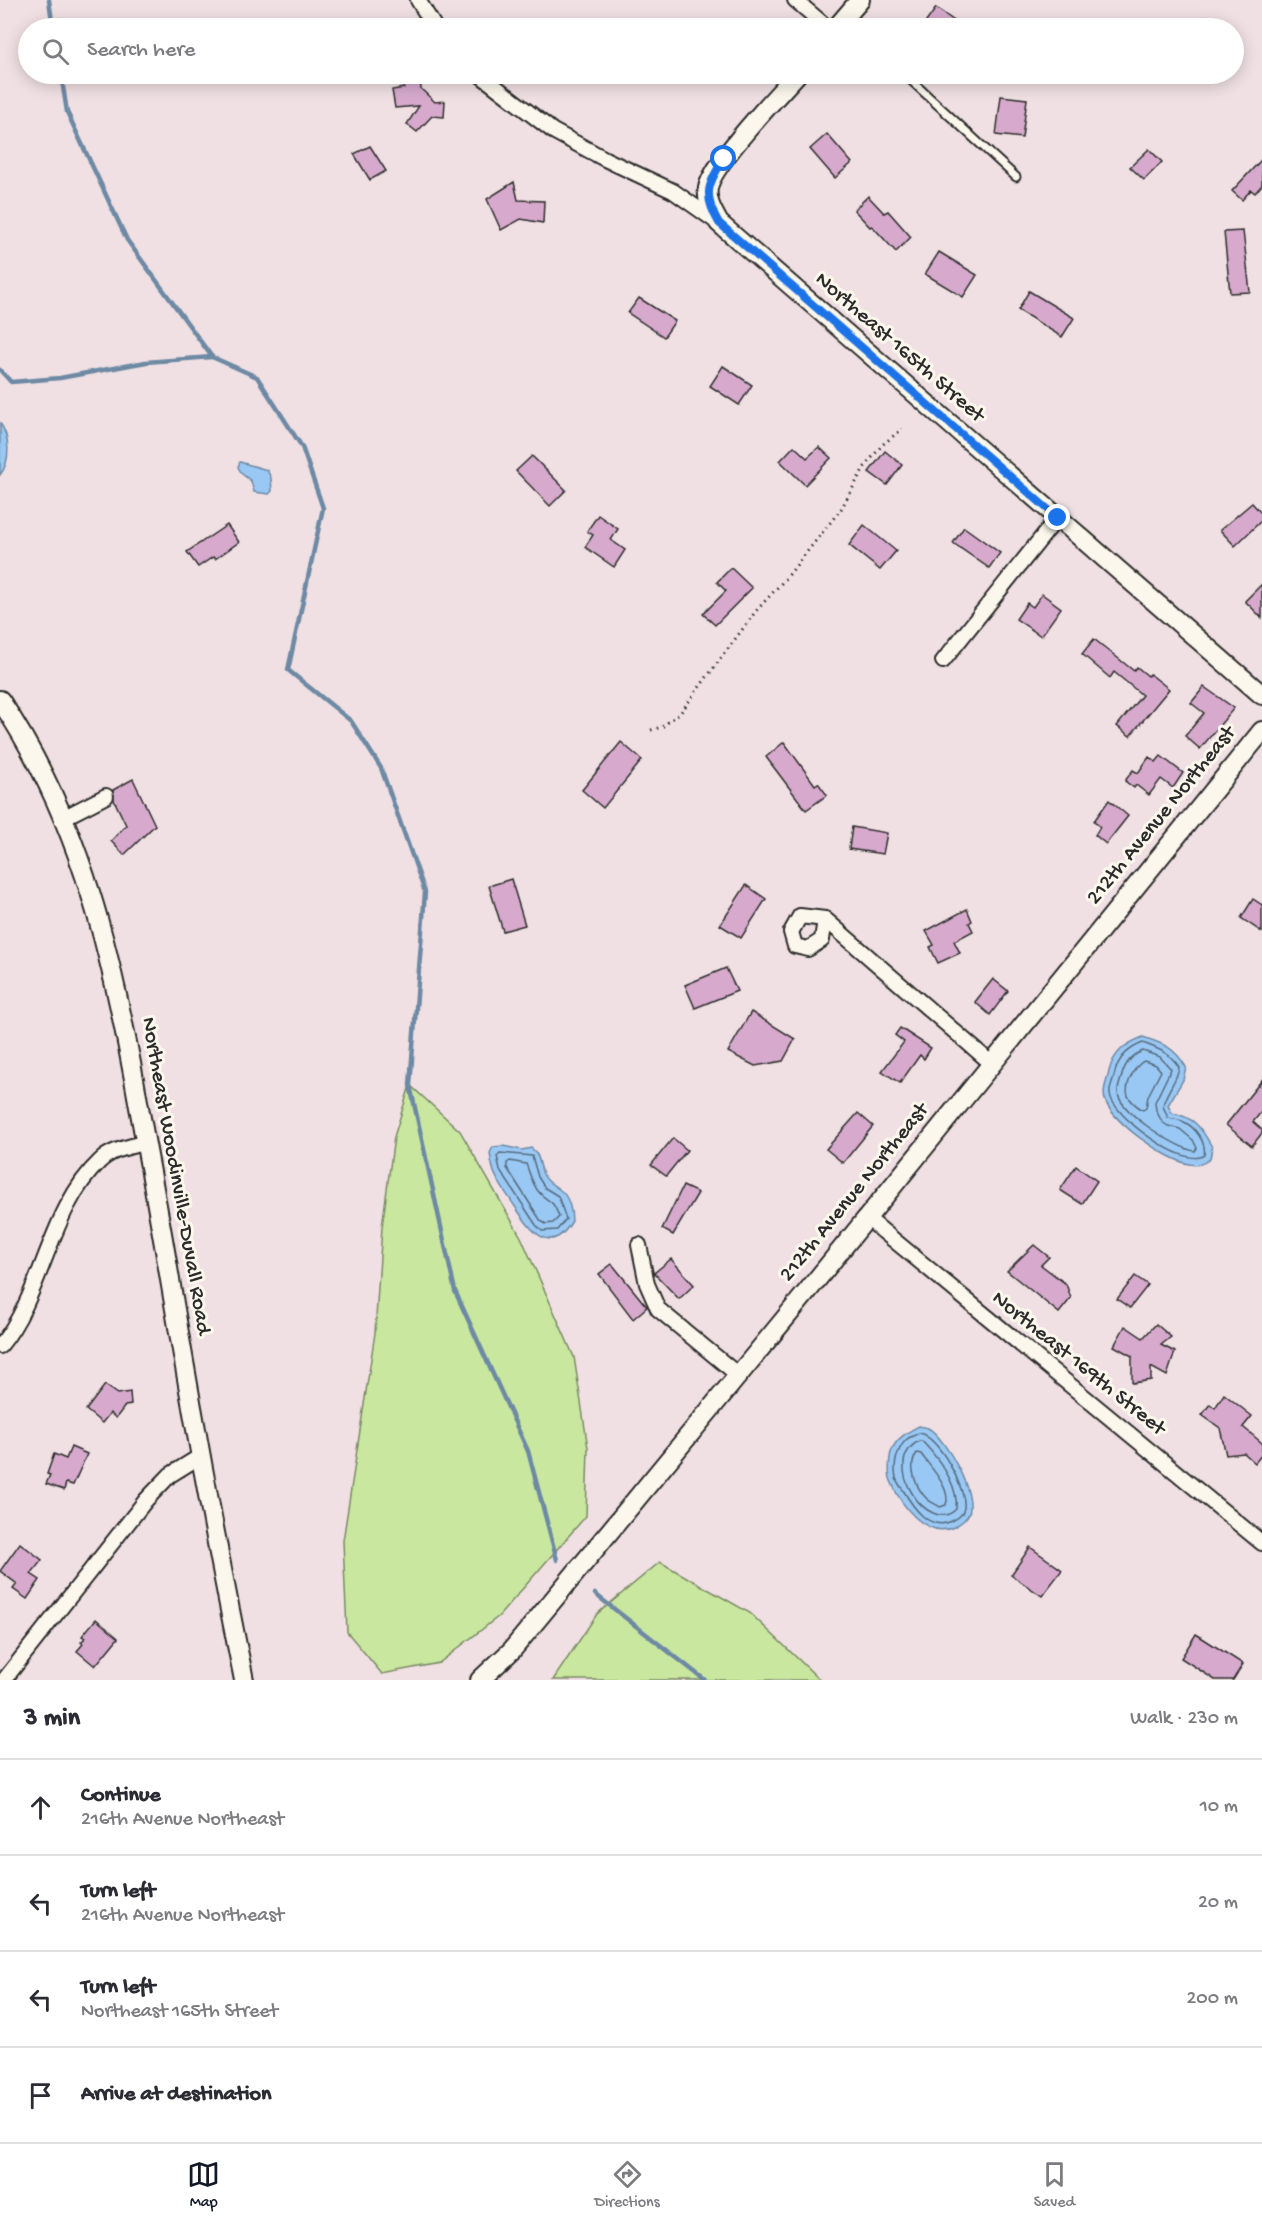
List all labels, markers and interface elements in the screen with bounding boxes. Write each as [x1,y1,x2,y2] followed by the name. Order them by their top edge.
[18,18,1244,84] search box
[39,35,72,68] icon: search
[87,38,195,64] text: Search here
[710,145,736,171] route start
[809,267,991,430] street label: Northeast 165th Street
[1044,504,1070,530] route end
[1082,720,1243,911] street label: 212th Avenue Northeast
[134,1015,216,1339] street label: Northeast Woodinville-Duvall Road
[775,1097,936,1288] street label: 212th Avenue Northeast
[986,1286,1172,1443] street label: Northeast 169th Street
[24,1704,80,1735] text: 3 min
[1130,1708,1238,1731] text: Walk · 230 m
[81,1783,161,1809] text: Continue
[24,1791,57,1824] icon: ahead
[1200,1796,1238,1819] text: 10 m
[81,1809,284,1832] text: 216th Avenue Northeast
[81,1879,155,1905] text: Turn left
[24,1887,57,1920] icon: left
[1198,1892,1238,1915] text: 20 m
[81,1905,284,1928] text: 216th Avenue Northeast
[81,1975,155,2001] text: Turn left
[24,1983,57,2016] icon: left
[1187,1988,1238,2011] text: 200 m
[81,2001,278,2024] text: Northeast 165th Street
[24,2079,57,2112] icon: arrive
[81,2082,271,2108] text: Arrive at destination
[187,2158,220,2213] tab: Map
[594,2158,660,2213] tab: Directions
[1034,2158,1075,2213] tab: Saved

